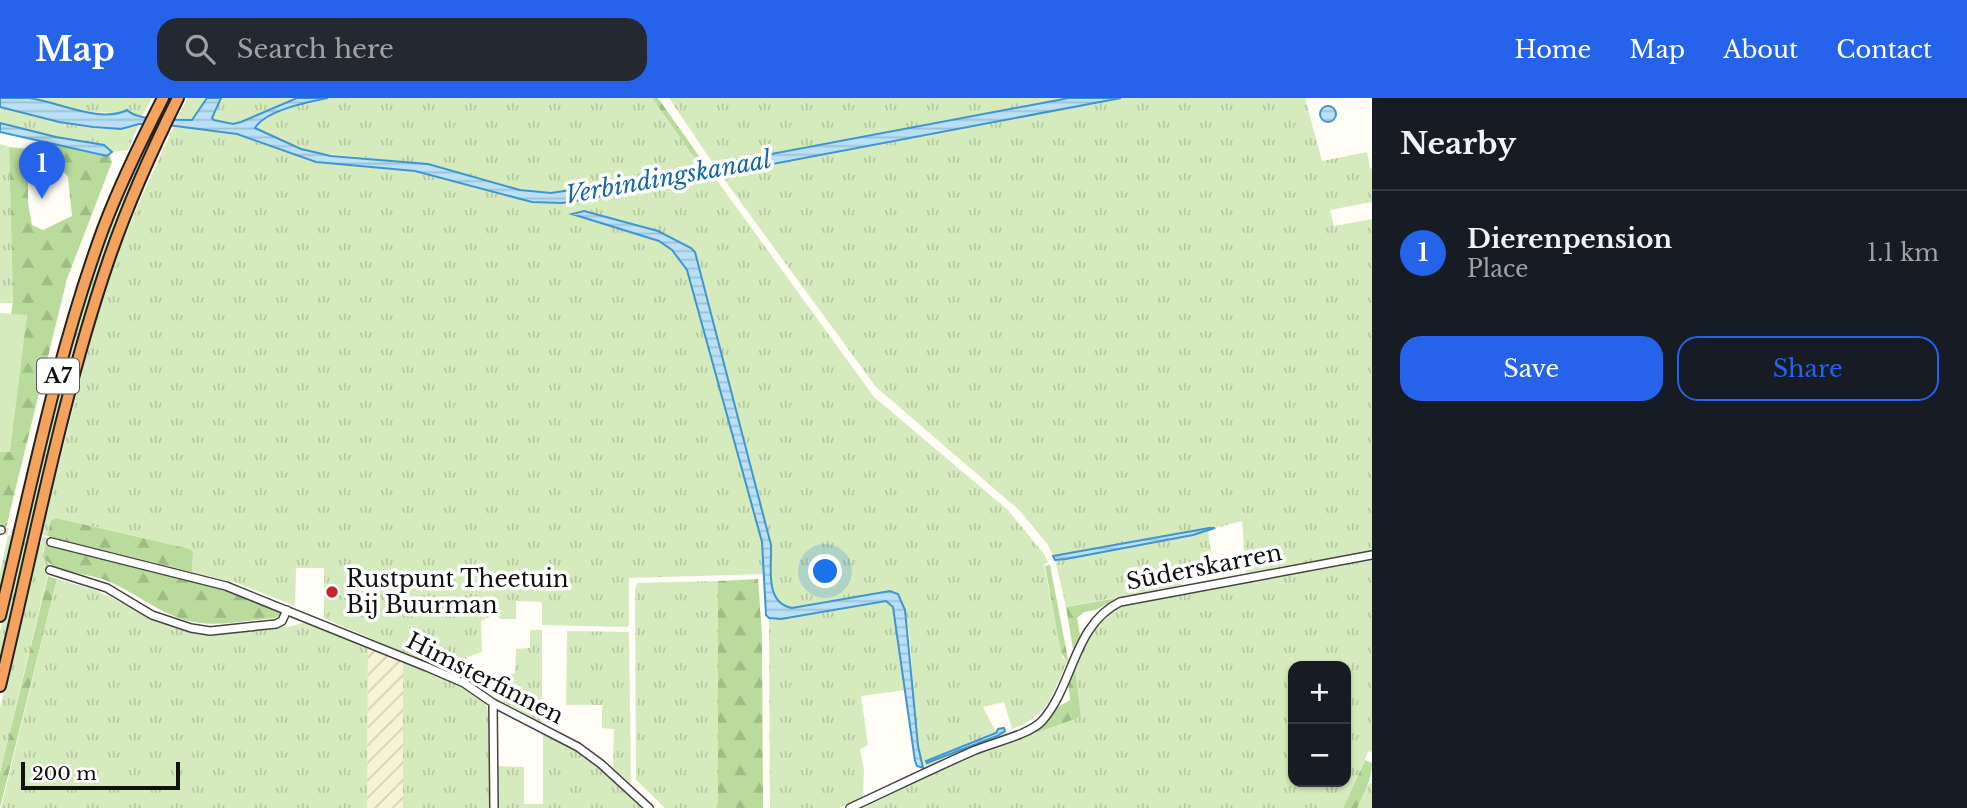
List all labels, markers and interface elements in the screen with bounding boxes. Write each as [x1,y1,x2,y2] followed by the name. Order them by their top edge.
[157,18,647,81] search box
[35,29,115,70] text: Map
[181,30,219,68] icon: search
[237,33,394,65] text: Search here
[1515,35,1591,64] text: Home
[1629,35,1685,64] text: Map
[1723,35,1798,64] text: About
[1836,35,1932,64] text: Contact
[1400,125,1516,162] text: Nearby
[19,141,65,199] pin: 1
[563,145,774,209] water label: Verbindingskanaal
[1467,223,1672,255] text: Dierenpension
[1418,239,1428,267] text: 1
[1867,239,1939,267] text: 1.1 km
[1467,255,1529,283] text: Place
[1400,336,1663,401] button: Save
[1677,336,1939,401] button: Share
[37,358,79,394] road number: A7
[1124,538,1284,596] street label: Sûderskarren
[808,554,842,588] your location
[346,565,569,619] place label: Rustpunt Theetuin Bij Buurman
[324,584,340,600] marker: Rustpunt Theetuin Bij Buurman
[402,626,568,730] street label: Himsterfinnen
[1288,661,1351,787] map controls
[1288,661,1351,724] button: +
[1288,724,1351,787] button: −
[21,759,180,791] scale bar
[32,762,97,785] text: 200 m

